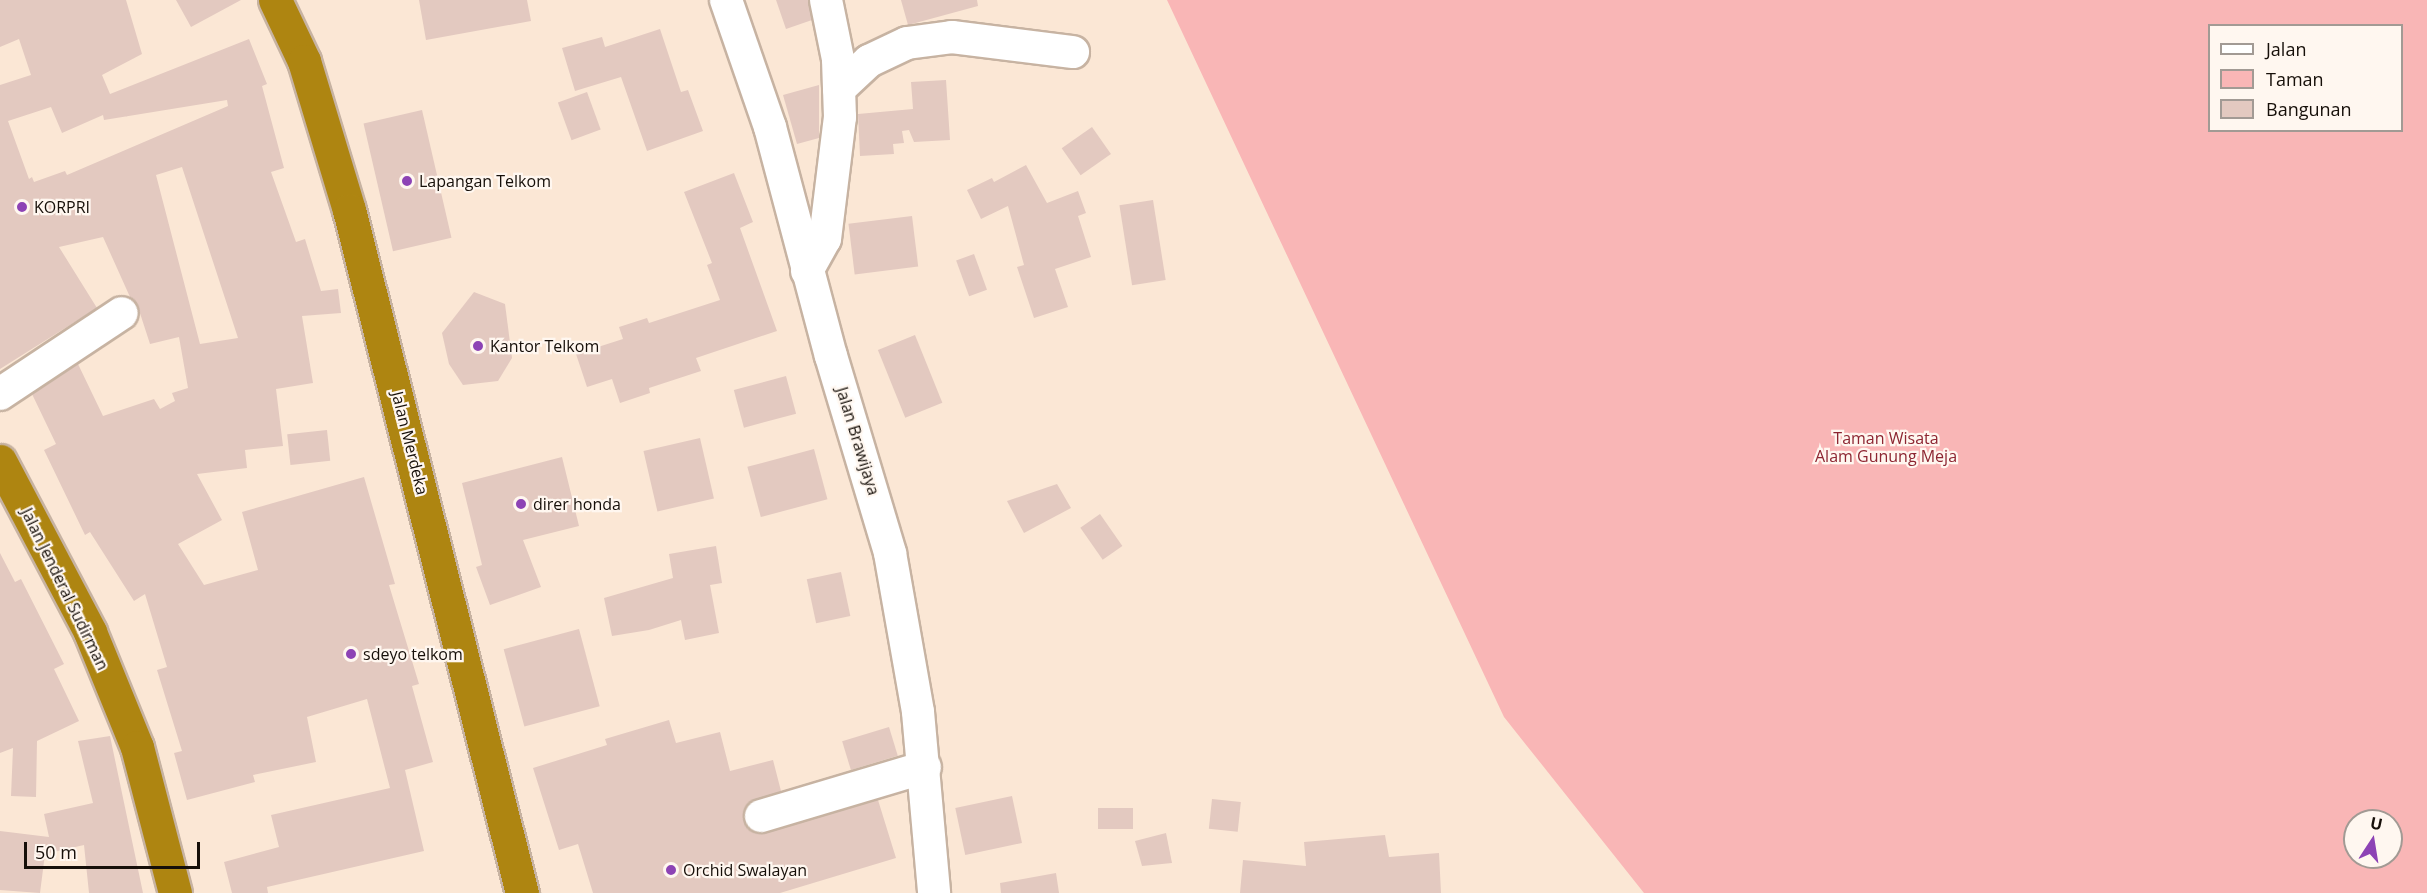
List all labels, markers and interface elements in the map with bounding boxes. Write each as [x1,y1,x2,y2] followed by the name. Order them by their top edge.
[2208,24,2403,132] legend
[2266,37,2306,61] text: Jalan
[2266,67,2324,91] text: Taman
[2266,97,2352,121] text: Bangunan
[419,171,551,191] place label: Lapangan Telkom
[400,174,414,188] marker: Lapangan Telkom
[34,197,90,217] place label: KORPRI
[15,200,29,214] marker: KORPRI
[490,336,599,356] place label: Kantor Telkom
[471,339,485,353] marker: Kantor Telkom
[832,385,884,497] street label: Jalan Brawijaya
[388,389,432,497] street label: Jalan Merdeka
[1815,428,1957,466] park label: Taman Wisata Alam Gunung Meja
[533,494,621,514] place label: direr honda
[514,497,528,511] marker: direr honda
[17,505,113,673] street label: Jalan Jenderal Sudirman
[363,644,463,664] place label: sdeyo telkom
[344,647,358,661] marker: sdeyo telkom
[2343,809,2403,869] north arrow
[2368,811,2385,835] text: U
[27,830,202,868] scale bar
[35,840,77,864] text: 50 m
[683,860,807,880] place label: Orchid Swalayan
[664,863,678,877] marker: Orchid Swalayan

